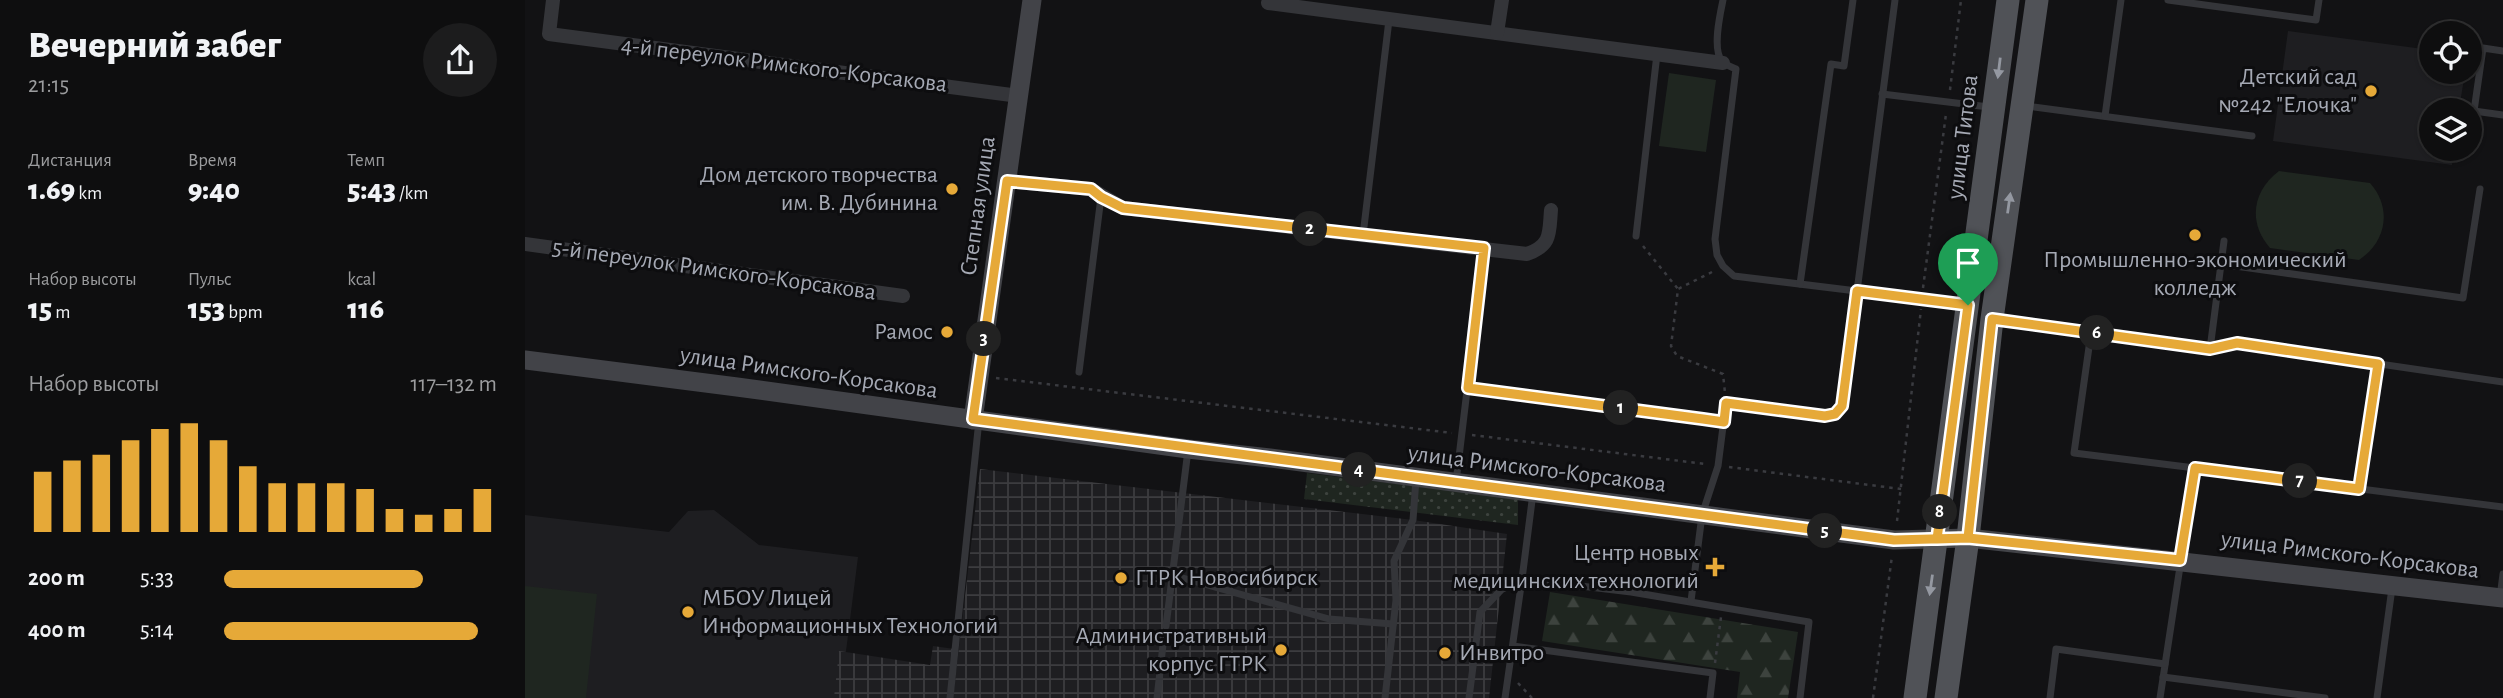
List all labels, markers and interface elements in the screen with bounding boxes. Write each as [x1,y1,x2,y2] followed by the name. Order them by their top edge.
[2419,21,2482,161] map controls
[2419,21,2482,84] button: locate
[423,23,497,97] button: share
[28,27,281,65] text: Вечерний забег
[620,33,948,97] street label: 4-й переулок Римского-Корсакова
[1993,57,2004,79] one-way arrow
[2218,65,2357,117] place label: Детский сад №242 "Елочка"
[1943,73,1983,202] street label: улица Титова
[28,74,69,97] text: 21:15
[2363,83,2379,99] marker: Детский сад №242 "Елочка"
[2419,98,2482,161] button: layers
[956,135,1000,277] street label: Степная улица
[28,151,112,170] text: Дистанция
[188,151,237,170] text: Время
[347,151,385,170] text: Темп
[700,163,938,215] place label: Дом детского творчества им. В. Дубинина
[28,175,75,205] text: 1.69
[188,175,240,205] text: 9:40
[347,175,396,205] text: 5:43
[944,181,960,197] marker: Дом детского творчества им. В. Дубинина
[75,184,102,203] text: km
[396,184,428,203] text: /km
[2003,192,2014,214] one-way arrow
[1293,212,1327,246] pin: 2
[1305,219,1314,238] text: 2
[2187,227,2203,243] marker: Промышленно-экономический колледж
[1938,233,1998,305] pin
[550,235,878,305] street label: 5-й переулок Римского-Корсакова
[1949,244,1987,282] icon: arrive
[2043,248,2347,300] place label: Промышленно-экономический колледж
[28,270,137,289] text: Набор высоты
[188,270,232,289] text: Пульс
[347,270,376,289] text: kcal
[28,294,52,324] text: 15
[188,294,225,324] text: 153
[347,294,384,324] text: 116
[52,303,71,322] text: m
[225,303,263,322] text: bpm
[2079,316,2115,350] pin: 6
[874,320,933,344] place label: Рамос
[967,322,1001,356] pin: 3
[2092,323,2101,342] text: 6
[939,324,955,340] marker: Рамос
[979,329,988,348] text: 3
[678,343,939,403] street label: улица Римского-Корсакова
[28,373,160,396] text: Набор высоты
[411,373,497,396] text: 117–132 m
[1603,390,1639,426] pin: 1
[1617,398,1624,417] text: 1
[1406,441,1667,497] street label: улица Римского-Корсакова
[1341,452,1377,488] pin: 4
[1354,460,1363,479] text: 4
[2283,463,2317,498] pin: 7
[2295,471,2304,490] text: 7
[1923,494,1957,530] pin: 8
[1935,502,1944,521] text: 8
[1807,514,1843,548] pin: 5
[1820,521,1829,540] text: 5
[2219,527,2480,583] street label: улица Римского-Корсакова
[1453,541,1699,593] place label: Центр новых медицинских технологий
[1705,557,1725,577] marker: Центр новых медицинских технологий
[1135,566,1318,590] place label: ГТРК Новосибирск
[28,567,85,590] text: 200 m
[140,567,174,590] text: 5:33
[1113,570,1129,586] marker: ГТРК Новосибирск
[1925,574,1936,596] one-way arrow
[702,586,998,638] place label: МБОУ Лицей Информационных Технологий
[680,604,696,620] marker: МБОУ Лицей Информационных Технологий
[28,619,86,642] text: 400 m
[140,619,174,642] text: 5:14
[1076,624,1267,676] place label: Административный корпус ГТРК
[1459,641,1544,665] place label: Инвитро
[1273,642,1289,658] marker: Административный корпус ГТРК
[1437,645,1453,661] marker: Инвитро

